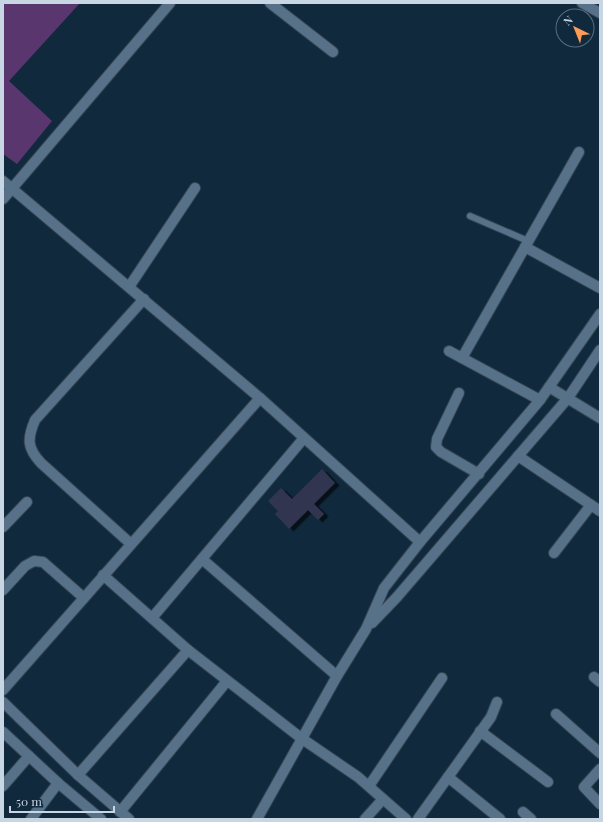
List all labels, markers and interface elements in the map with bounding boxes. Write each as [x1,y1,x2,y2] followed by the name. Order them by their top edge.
[555,8,595,48] north arrow
[560,12,576,29] text: N
[10,788,114,814] scale bar
[16,793,42,809] text: 50 m

